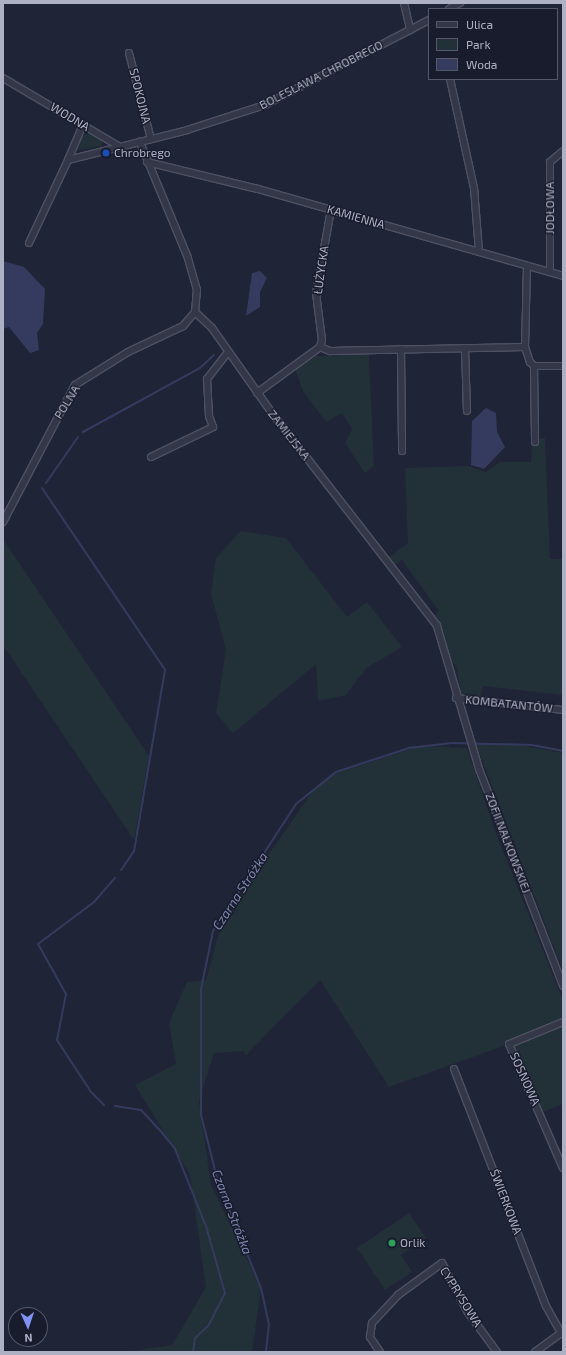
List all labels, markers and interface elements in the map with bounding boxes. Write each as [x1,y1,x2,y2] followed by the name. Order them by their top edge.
[428,8,558,80] legend
[466,17,493,31] text: Ulica
[257,37,385,113] street label: BOLESŁAWA CHROBREGO
[466,37,491,51] text: Park
[466,57,497,71] text: Woda
[126,67,154,125] street label: SPOKOJNA
[48,100,92,134] street label: WODNA
[114,146,171,160] place label: Chrobrego
[101,148,111,158] marker: Chrobrego
[543,182,557,234] street label: JODŁOWA
[326,202,386,232] street label: KAMIENNA
[310,245,332,295] street label: ŁUŻYCKA
[51,382,83,422] street label: POLNA
[265,407,313,463] street label: ZAMIEJSKA
[465,692,553,716] street label: KOMBATANTÓW
[482,791,534,895] street label: ZOFII NAŁKOWSKIEJ
[209,849,271,933] water label: Czarna Stróżka
[507,1050,543,1108] street label: SOSNOWA
[209,1167,255,1257] water label: Czarna Stróżka
[487,1167,525,1237] street label: ŚWIERKOWA
[400,1236,425,1250] place label: Orlik
[387,1238,397,1248] marker: Orlik
[437,1264,485,1330] street label: CYPRYSOWA
[8,1307,48,1347] north arrow
[24,1332,33,1345] text: N

